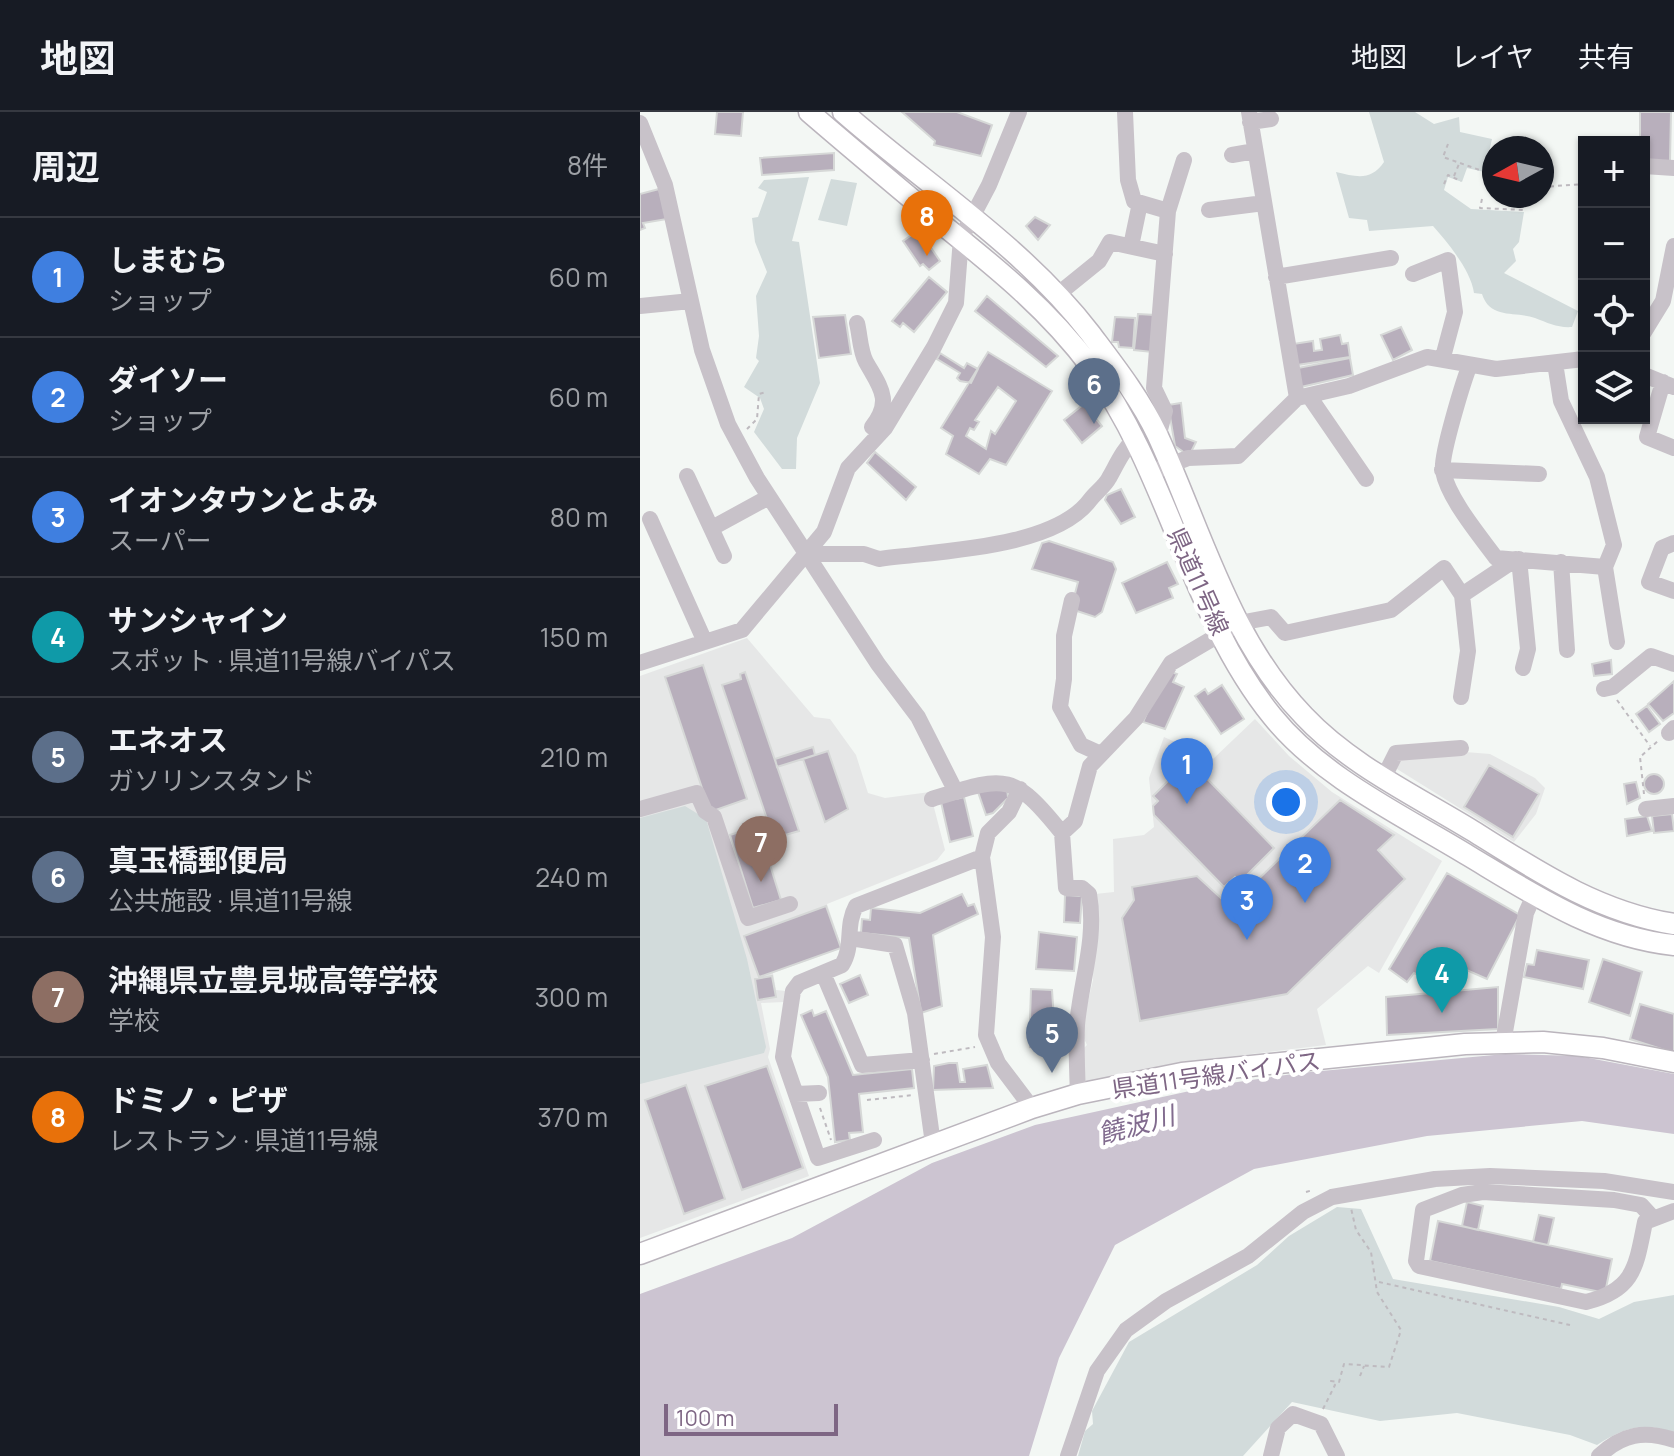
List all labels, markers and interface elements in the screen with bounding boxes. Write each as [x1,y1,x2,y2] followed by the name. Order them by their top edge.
[40,31,116,83] text: 地図
[1351,37,1407,75] text: 地図
[1451,37,1534,75] text: レイヤ
[1578,37,1634,75] text: 共有
[1482,136,1554,208] north arrow
[1578,136,1650,424] map controls
[1578,136,1650,208] button: +
[32,143,100,189] text: 周辺
[567,147,608,183] text: 8件
[901,190,953,256] pin: 8
[1578,208,1650,280] button: −
[108,239,228,280] text: しまむら
[52,259,64,295] text: 1
[549,259,608,295] text: 60 m
[1578,280,1650,352] button: locate
[108,282,212,318] text: ショップ
[1578,352,1650,424] button: layers
[1068,358,1120,424] pin: 6
[108,359,228,400] text: ダイソー
[50,379,66,415] text: 2
[549,379,608,415] text: 60 m
[108,402,212,438] text: ショップ
[108,479,378,520] text: イオンタウンとよみ
[50,499,66,535] text: 3
[550,499,608,535] text: 80 m
[108,522,212,558] text: スーパー
[1161,522,1237,640] street label: 県道11号線
[108,599,288,640] text: サンシャイン
[50,619,66,655] text: 4
[540,619,608,655] text: 150 m
[108,642,456,678] text: スポット · 県道11号線バイパス
[108,719,228,760] text: エネオス
[1161,738,1213,804] pin: 1
[50,739,66,775] text: 5
[540,739,608,775] text: 210 m
[108,762,315,798] text: ガソリンスタンド
[1266,782,1306,822] your location
[735,816,787,882] pin: 7
[1279,837,1331,903] pin: 2
[108,839,288,880] text: 真玉橋郵便局
[50,859,66,895] text: 6
[535,859,608,895] text: 240 m
[1221,874,1273,940] pin: 3
[108,882,353,918] text: 公共施設 · 県道11号線
[1416,947,1468,1013] pin: 4
[108,959,438,1000] text: 沖縄県立豊見城高等学校
[51,979,65,1015] text: 7
[535,979,608,1015] text: 300 m
[108,1002,160,1038] text: 学校
[1026,1007,1078,1073] pin: 5
[1110,1043,1322,1105] street label: 県道11号線バイパス
[108,1079,288,1120] text: ドミノ・ピザ
[1094,1096,1181,1151] water label: 饒波川
[50,1099,66,1135] text: 8
[537,1099,608,1135] text: 370 m
[108,1122,379,1158] text: レストラン · 県道11号線
[664,1400,838,1436] scale bar
[676,1403,734,1433] text: 100 m

